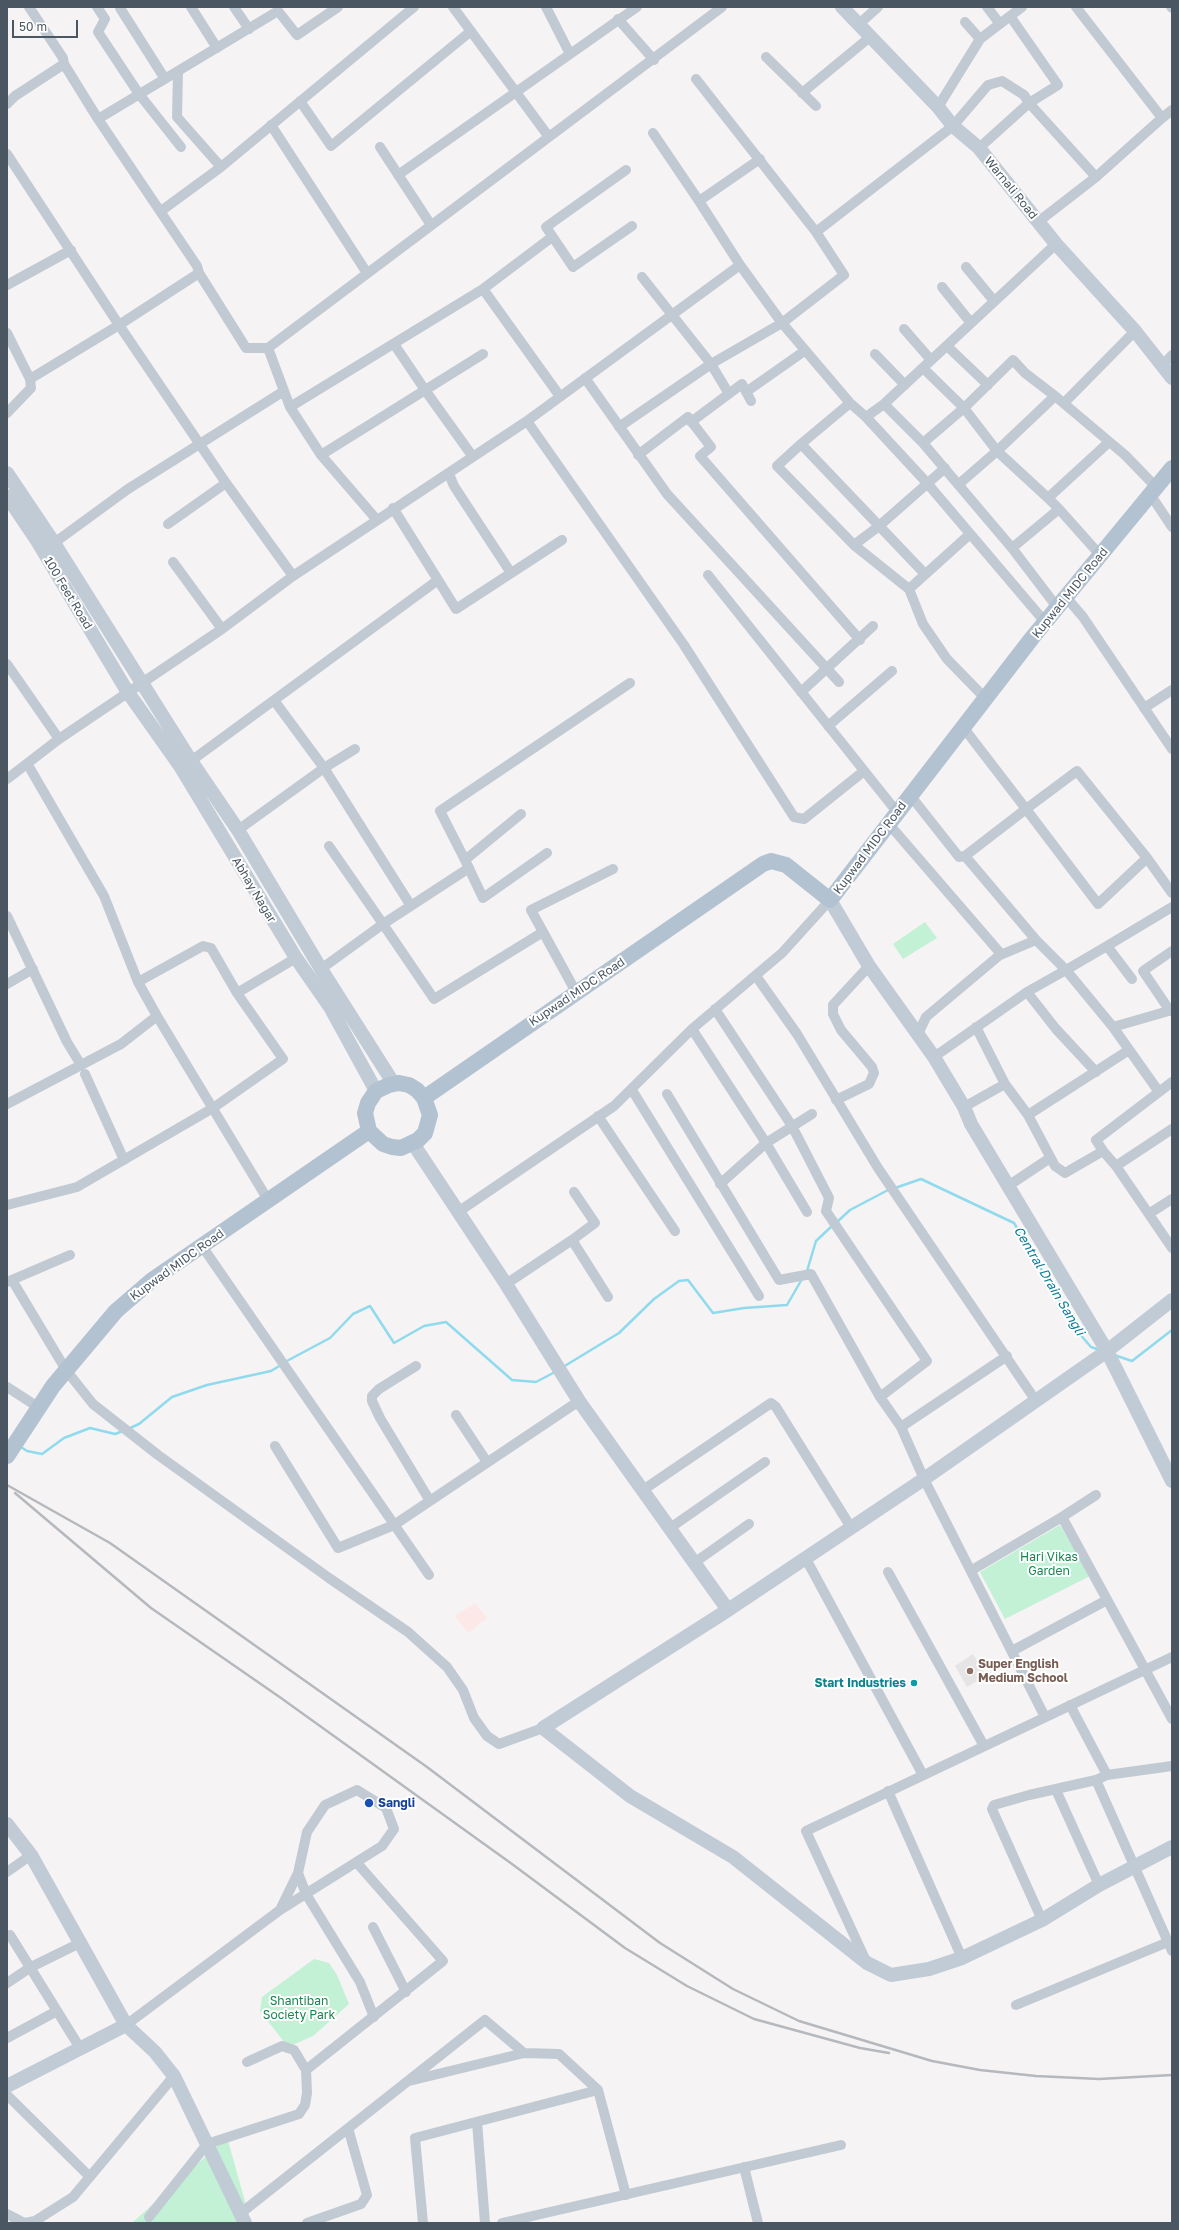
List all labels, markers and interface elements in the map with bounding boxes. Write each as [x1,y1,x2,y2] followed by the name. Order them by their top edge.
[14,12,80,38] scale bar
[19,19,47,34] text: 50 m
[981,154,1041,222] street label: Warnali Road
[1029,545,1111,641] street label: Kupwad MIDC Road
[41,554,95,632] street label: 100 Feet Road
[830,799,910,897] street label: Kupwad MIDC Road
[229,855,279,925] street label: Abhay Nagar
[526,955,628,1029] street label: Kupwad MIDC Road
[1010,1224,1088,1338] water label: Central Drain Sangli
[127,1226,227,1304] street label: Kupwad MIDC Road
[1020,1550,1078,1578] park label: Hari Vikas Garden
[978,1657,1068,1685] place label: Super English Medium School
[965,1666,975,1676] marker: Super English Medium School
[815,1676,906,1690] place label: Start Industries
[909,1678,919,1688] marker: Start Industries
[378,1796,415,1810] place label: Sangli
[363,1797,375,1809] marker: Sangli
[263,1994,335,2022] park label: Shantiban Society Park

